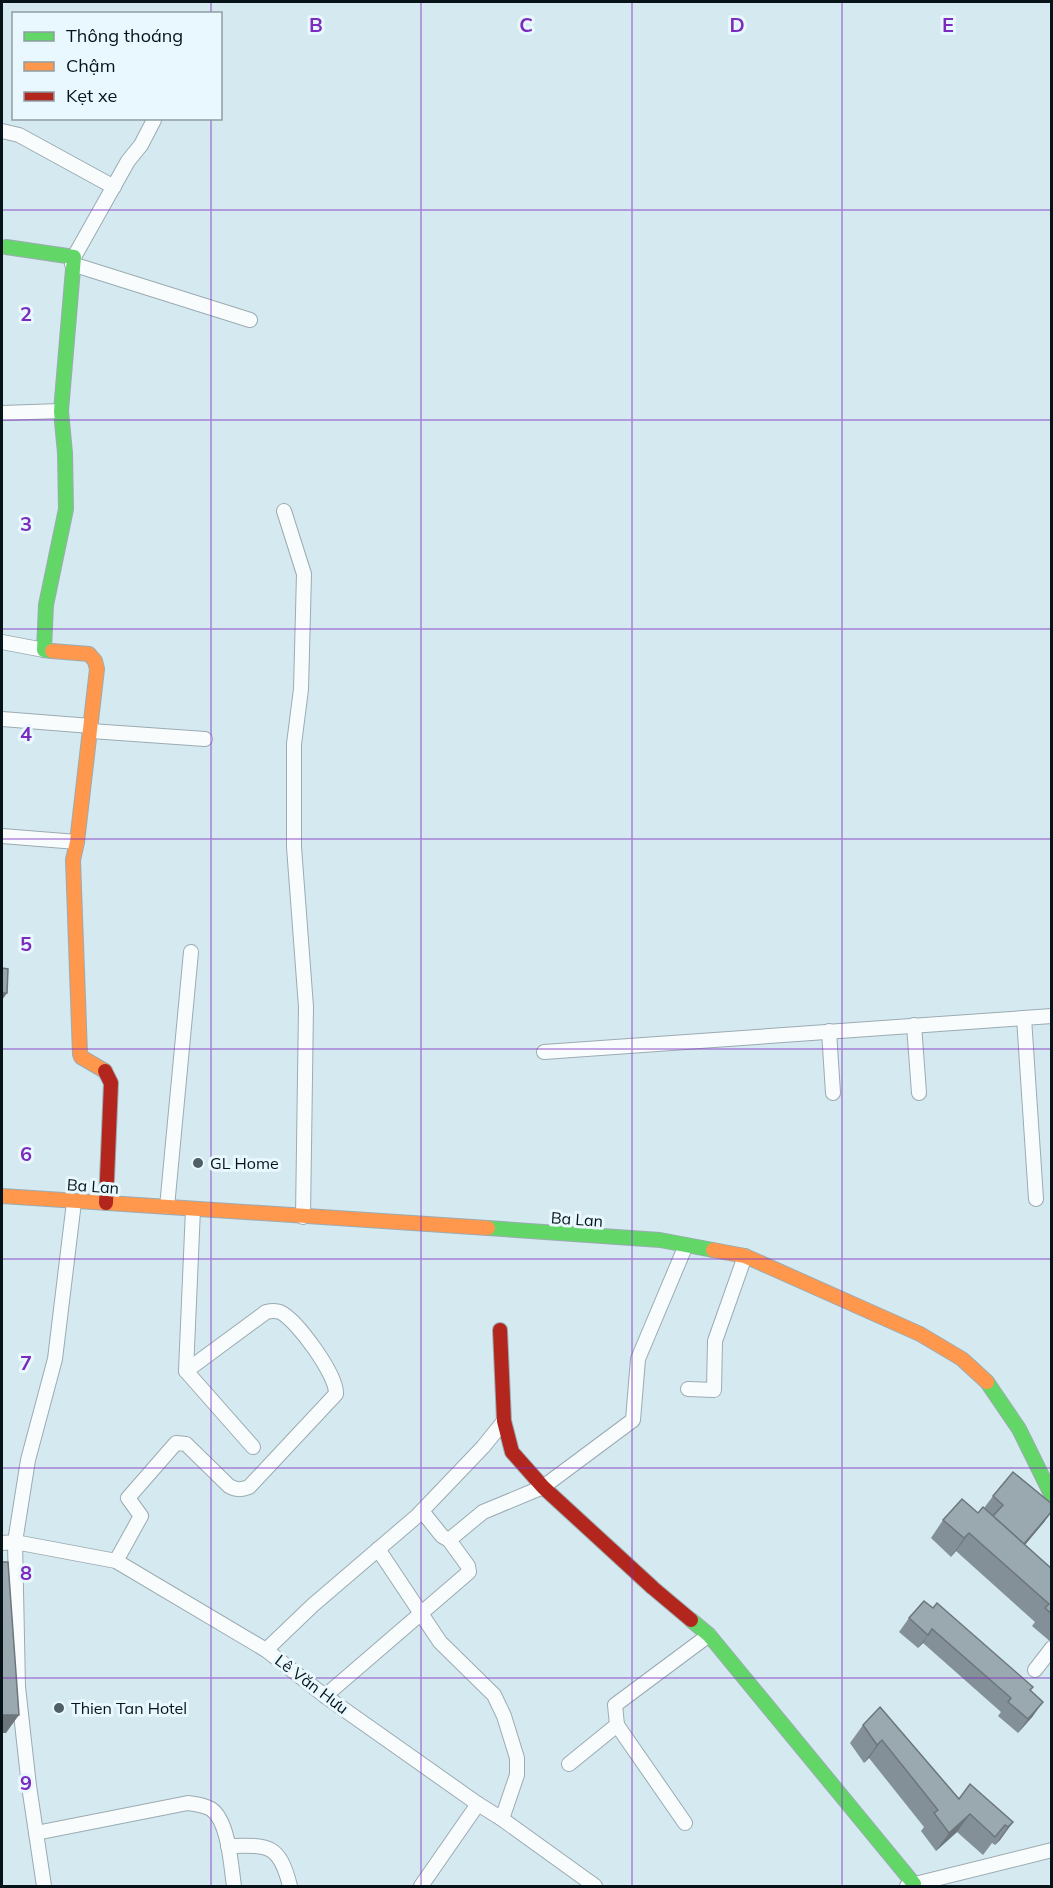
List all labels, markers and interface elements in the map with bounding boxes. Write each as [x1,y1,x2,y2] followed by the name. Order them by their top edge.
[12,12,222,120] legend
[309,12,323,37] text: B
[519,12,533,37] text: C
[729,12,745,37] text: D
[942,12,954,37] text: E
[66,24,183,47] text: Thông thoáng
[66,54,115,77] text: Chậm
[66,84,117,107] text: Kẹt xe
[20,301,32,326] text: 2
[20,511,32,536] text: 3
[20,721,32,746] text: 4
[20,931,32,956] text: 5
[20,1141,32,1166] text: 6
[210,1153,279,1173] place label: GL Home
[191,1156,205,1170] marker: GL Home
[66,1174,120,1198] street label: Ba Lan
[550,1207,604,1231] street label: Ba Lan
[20,1350,32,1375] text: 7
[20,1560,32,1585] text: 8
[271,1650,353,1718] street label: Lê Văn Hưu
[71,1698,187,1718] place label: Thien Tan Hotel
[52,1701,66,1715] marker: Thien Tan Hotel
[20,1770,32,1795] text: 9

